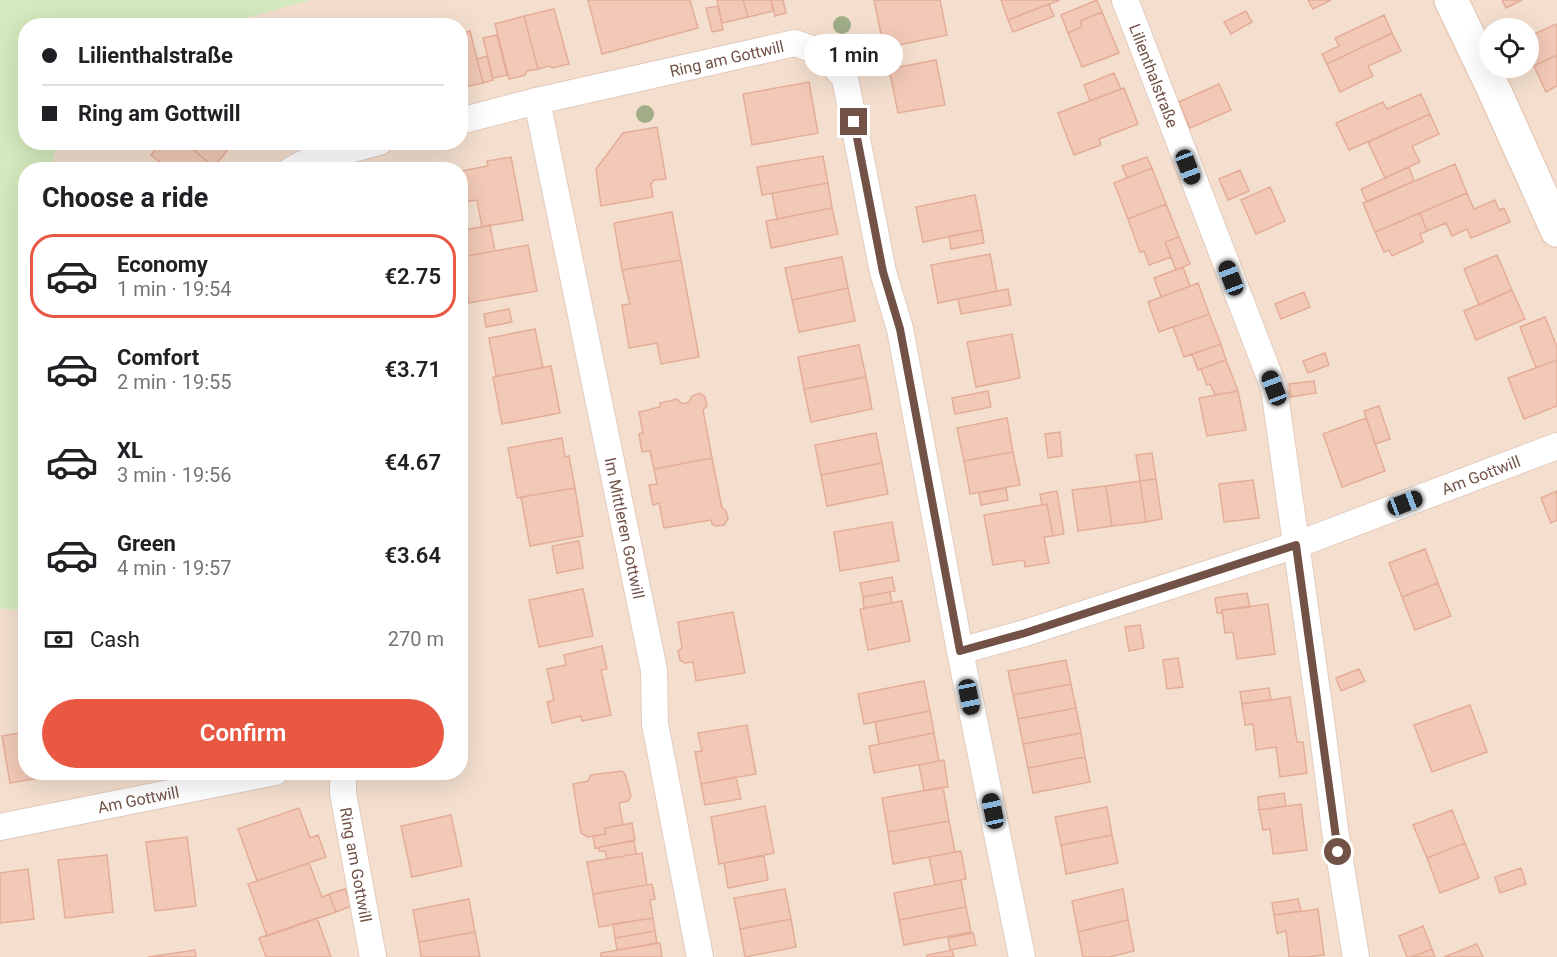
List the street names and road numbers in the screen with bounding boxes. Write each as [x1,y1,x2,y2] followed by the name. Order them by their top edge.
[1125,21,1182,130] street label: Lilienthalstraße
[668,37,786,81] street label: Ring am Gottwill
[1439,452,1523,499] street label: Am Gottwill
[601,456,648,601] street label: Im Mittleren Gottwill
[96,782,181,817] street label: Am Gottwill
[336,806,375,924] street label: Ring am Gottwill

